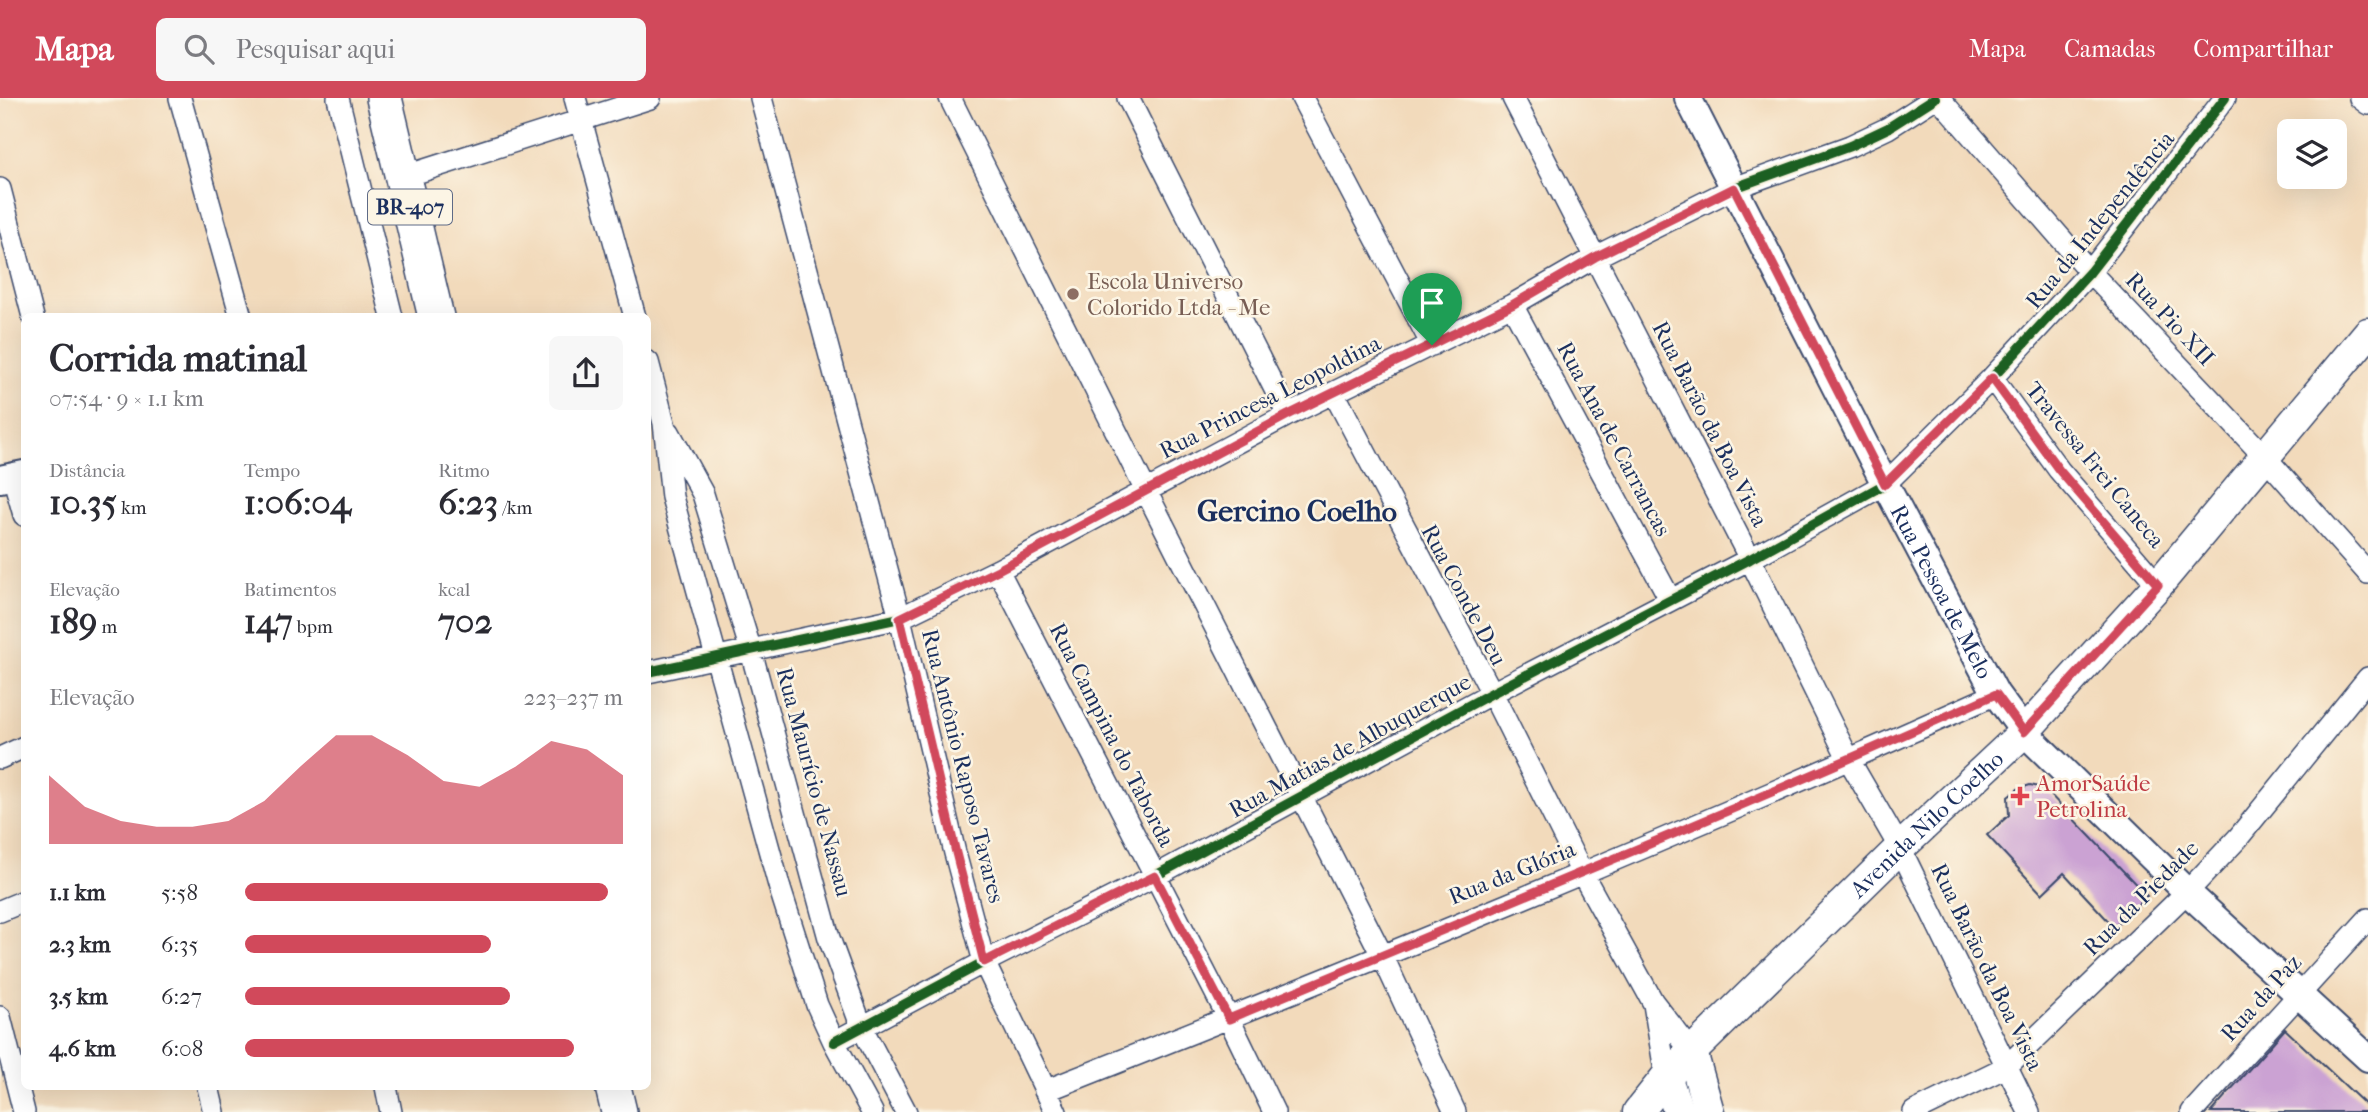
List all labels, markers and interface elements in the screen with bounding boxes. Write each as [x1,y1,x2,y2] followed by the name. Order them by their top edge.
[156,18,646,81] search box
[35,30,114,69] text: Mapa
[180,30,218,68] icon: search
[236,34,395,65] text: Pesquisar aqui
[1969,35,2026,63] text: Mapa
[2064,35,2155,63] text: Camadas
[2193,35,2333,63] text: Compartilhar
[2277,119,2347,189] map controls
[2277,119,2347,189] button: layers
[2020,125,2180,314] street label: Rua da Independência
[368,190,452,224] road number: BR-407
[2120,267,2220,371] street label: Rua Pio XII
[1087,268,1270,321] place label: Escola Universo Colorido Ltda - Me
[1402,273,1462,345] pin
[1413,284,1451,322] icon: arrive
[1065,286,1081,302] marker: Escola Universo Colorido Ltda - Me
[1646,317,1774,532] street label: Rua Barão da Boa Vista
[1155,329,1385,465] street label: Rua Princesa Leopoldina
[49,336,307,381] text: Corrida matinal
[549,336,623,410] button: share
[1551,337,1677,541] street label: Rua Ana de Carrancas
[2020,377,2170,554] street label: Travessa Frei Caneca
[49,385,204,412] text: 07:54 · 9 × 1.1 km
[49,460,125,482] text: Distância
[244,460,300,482] text: Tempo
[438,460,490,482] text: Ritmo
[49,482,117,523] text: 10.35
[244,482,351,523] text: 1:06:04
[438,482,498,523] text: 6:23
[1197,494,1397,529] district label: Gercino Coelho
[117,497,146,519] text: km
[498,497,532,519] text: /km
[1885,500,1999,683] street label: Rua Pessoa de Melo
[1415,520,1513,670] street label: Rua Conde Deu
[49,579,120,601] text: Elevação
[244,579,337,601] text: Batimentos
[438,579,470,601] text: kcal
[49,601,97,642] text: 189
[244,601,293,642] text: 147
[438,601,492,642] text: 702
[97,616,117,638] text: m
[293,616,333,638] text: bpm
[1044,618,1180,852] street label: Rua Campina do Taborda
[916,626,1010,906] street label: Rua Antônio Raposo Tavares
[770,664,858,900] street label: Rua Maurício de Nassau
[1224,668,1476,824] street label: Rua Matias de Albuquerque
[49,684,135,711] text: Elevação
[523,684,623,711] text: 223–237 m
[1844,745,2009,904] street label: Avenida Nilo Coelho
[2035,770,2150,823] place label: AmorSaúde Petrolina
[2010,786,2030,806] marker: AmorSaúde Petrolina
[1445,835,1580,911] street label: Rua da Glória
[2078,835,2204,961] street label: Rua da Piedade
[1925,859,2049,1075] street label: Rua Barão da Boa Vista
[49,879,106,906] text: 1.1 km
[161,879,198,906] text: 5:58
[49,931,111,958] text: 2.3 km
[161,931,198,958] text: 6:35
[2215,949,2307,1047] street label: Rua da Paz
[49,983,108,1010] text: 3.5 km
[161,983,202,1010] text: 6:27
[49,1035,116,1062] text: 4.6 km
[161,1035,203,1062] text: 6:08

